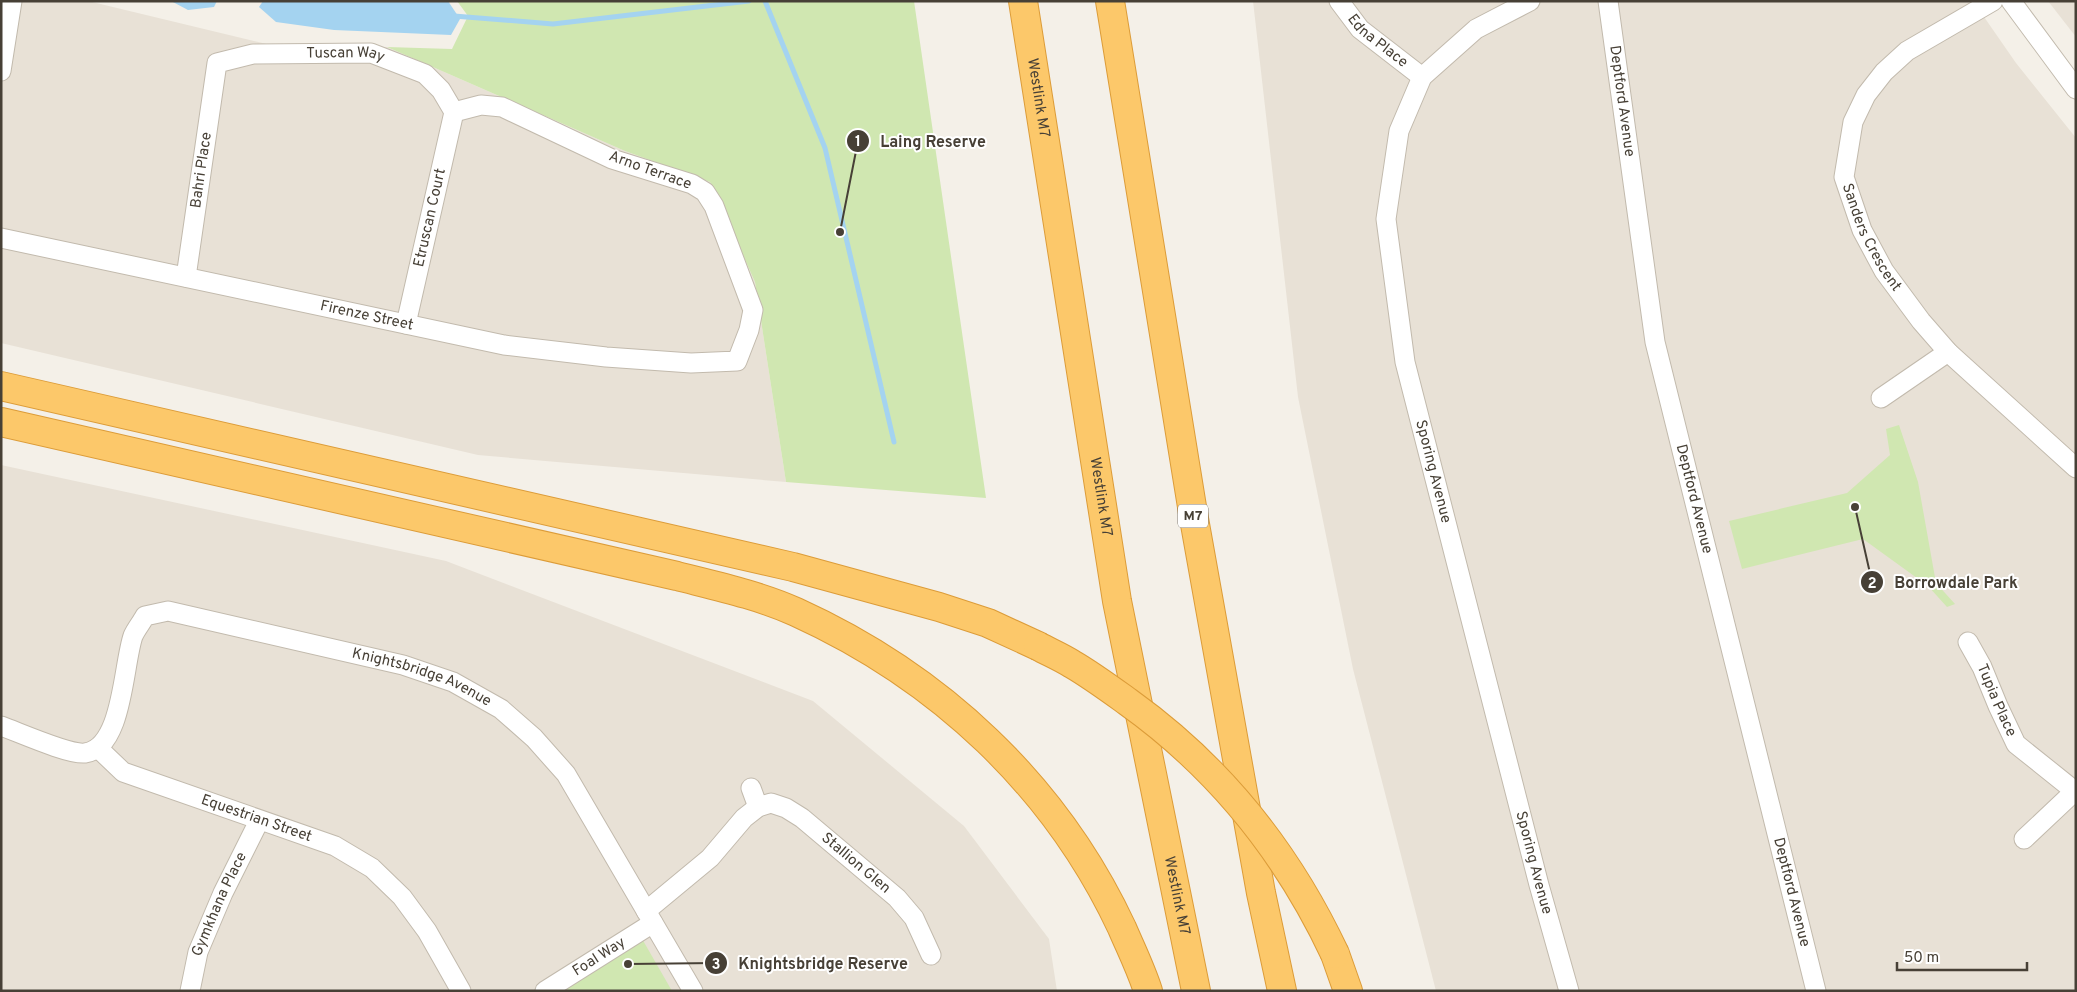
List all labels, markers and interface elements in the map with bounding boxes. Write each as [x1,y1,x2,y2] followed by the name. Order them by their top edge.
[1343,10,1412,72] street label: Edna Place
[306,43,388,67] street label: Tuscan Way
[1605,44,1639,158] street label: Deptford Avenue
[1023,57,1054,139] street label: Westlink M7
[845,125,996,156] callout: Laing Reserve
[187,131,216,210] street label: Bahri Place
[855,133,861,152] text: 1
[880,133,986,153] text: Laing Reserve
[606,147,694,195] street label: Arno Terrace
[410,166,450,269] street label: Etruscan Court
[1837,181,1905,295] street label: Sanders Crescent
[318,297,415,335] street label: Firenze Street
[1411,418,1455,525] street label: Sporing Avenue
[1671,442,1717,556] street label: Deptford Avenue
[1085,456,1116,538] street label: Westlink M7
[1178,504,1208,528] road number: M7
[1859,567,2028,598] callout: Borrowdale Park
[1894,574,2018,594] text: Borrowdale Park
[1867,575,1877,594] text: 2
[350,644,495,711] street label: Knightsbridge Avenue
[1972,661,2021,740] street label: Tupia Place
[198,790,314,847] street label: Equestrian Street
[1511,809,1556,916] street label: Sporing Avenue
[817,829,894,898] street label: Stallion Glen
[1769,835,1814,949] street label: Deptford Avenue
[188,849,251,959] street label: Gymkhana Place
[1159,855,1194,937] street label: Westlink M7
[569,933,629,981] street label: Foal Way
[1897,940,2027,972] scale bar
[703,948,918,979] callout: Knightsbridge Reserve
[1904,949,1939,968] text: 50 m
[738,955,908,975] text: Knightsbridge Reserve
[712,956,721,975] text: 3

